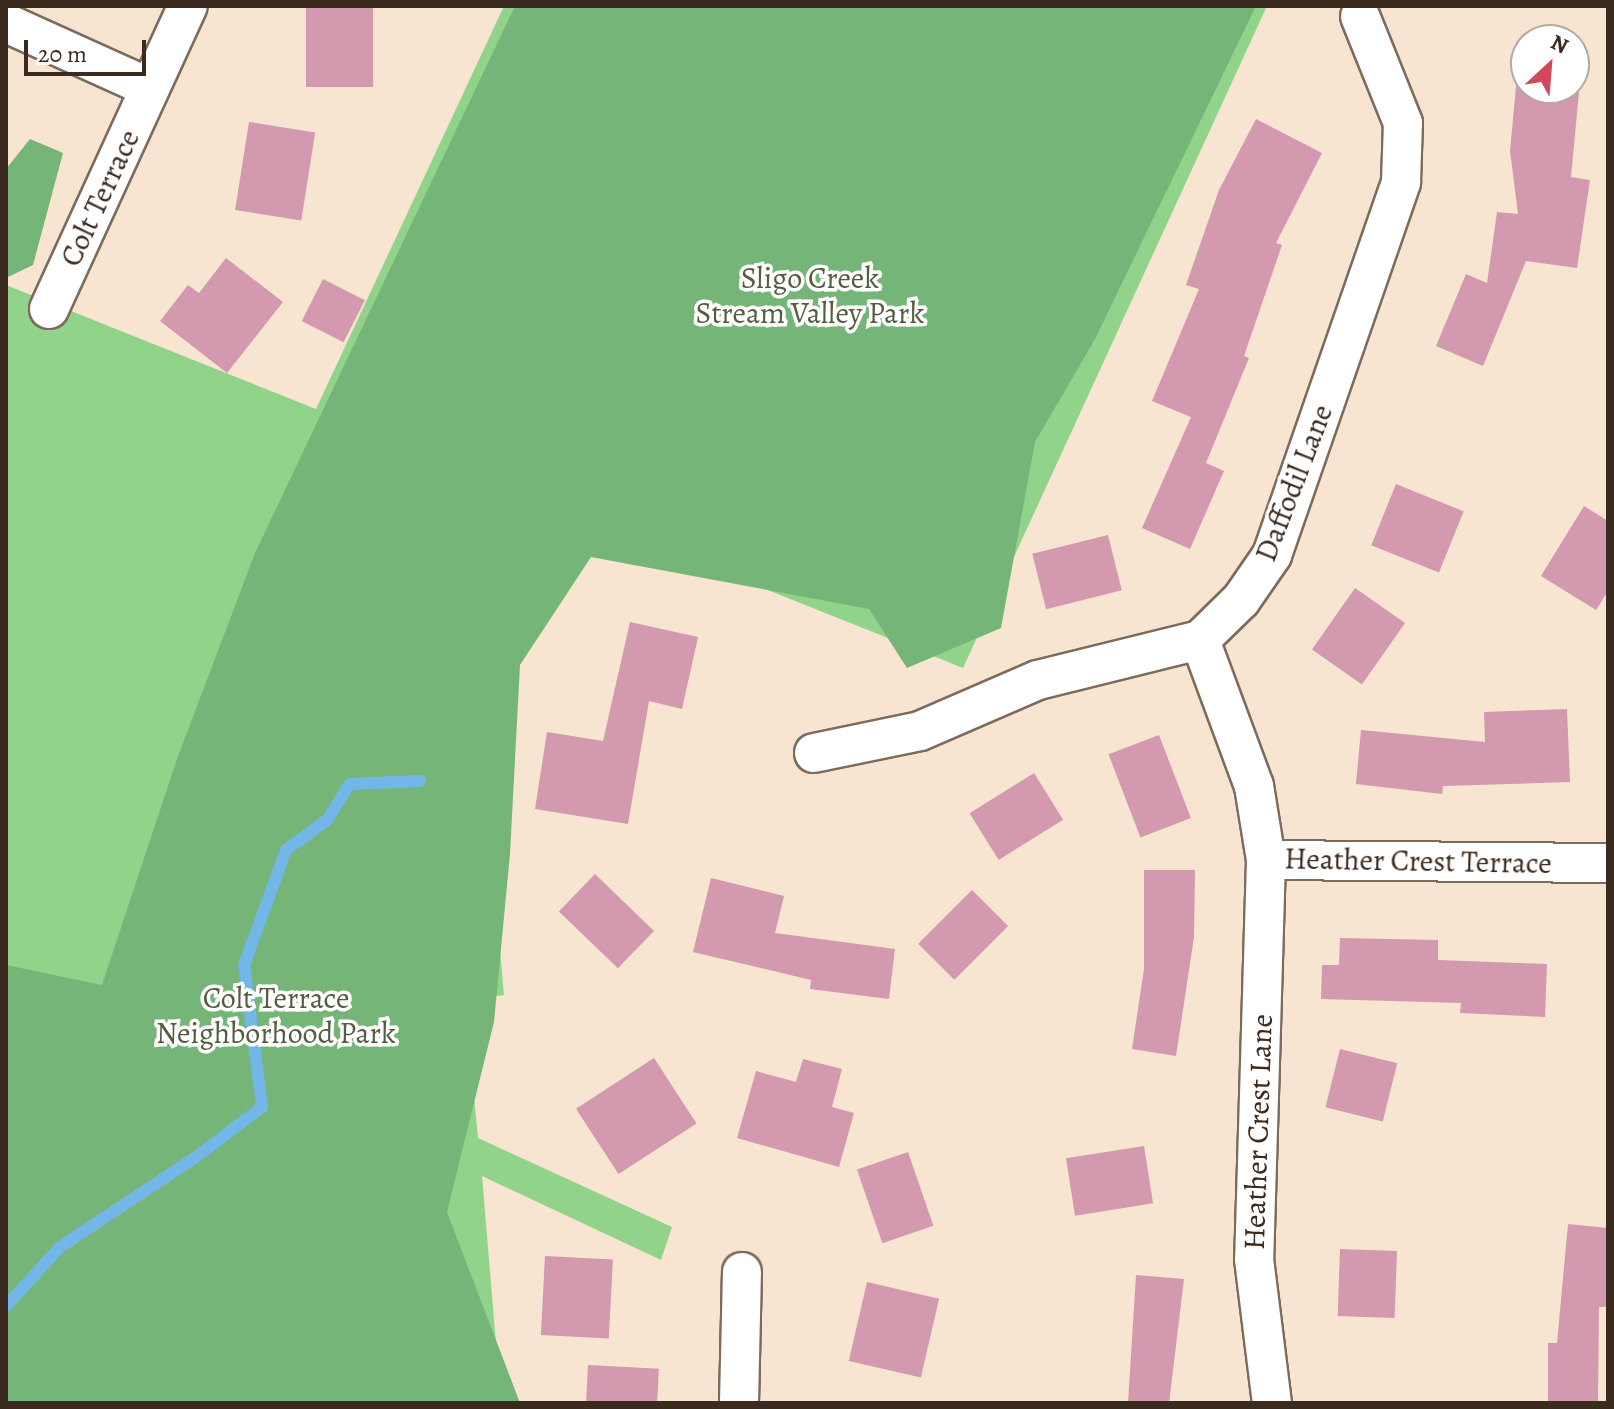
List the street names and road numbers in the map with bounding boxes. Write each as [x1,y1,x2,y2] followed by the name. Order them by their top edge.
[53,124,147,272] street label: Colt Terrace
[1248,399,1340,567] street label: Daffodil Lane
[1284,841,1552,881] street label: Heather Crest Terrace
[1236,1013,1280,1251] street label: Heather Crest Lane

